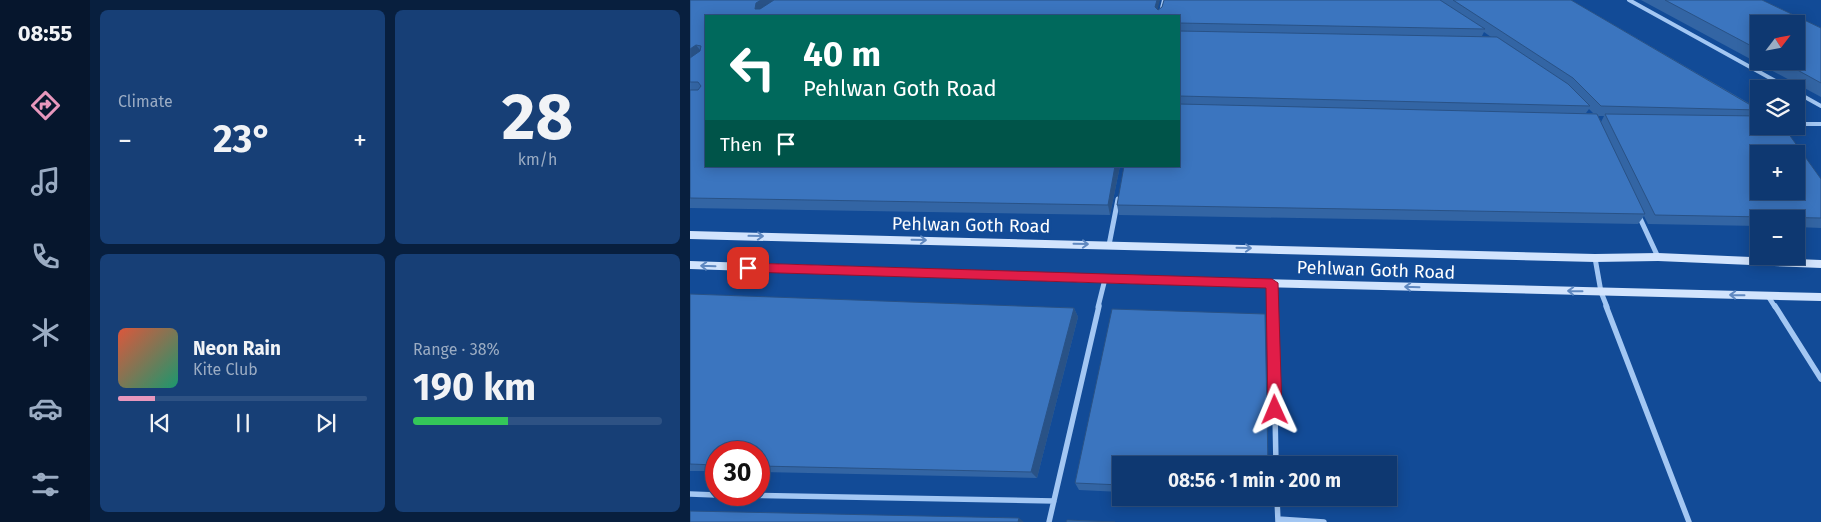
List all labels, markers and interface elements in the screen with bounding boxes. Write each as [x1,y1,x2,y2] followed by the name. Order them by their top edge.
[1750,15,1805,70] north arrow
[1750,15,1805,265] map controls
[18,20,72,47] text: 08:55
[803,33,881,75] text: 40 m
[720,35,785,100] icon: left
[803,75,997,102] text: Pehlwan Goth Road
[502,78,573,156] text: 28
[1750,80,1805,135] button: layers
[28,88,63,123] icon: directions
[118,92,173,111] text: Climate
[213,116,272,162] text: 23°
[118,124,132,157] text: −
[353,124,367,157] text: +
[772,130,800,158] icon: arrive
[720,133,762,156] text: Then
[1750,145,1805,200] button: +
[518,150,557,169] text: km/h
[28,164,63,199] icon: music
[1750,210,1805,265] button: −
[892,213,1050,237] street label: Pehlwan Goth Road
[748,232,764,241] one-way arrow
[910,235,926,245] one-way arrow
[28,239,63,274] icon: phone
[1072,239,1089,249] one-way arrow
[1235,243,1251,253] one-way arrow
[727,247,769,289] pin
[734,254,762,282] icon: arrive
[1296,256,1456,284] street label: Pehlwan Goth Road
[700,261,716,271] one-way arrow
[1405,282,1421,292] one-way arrow
[1567,286,1584,296] one-way arrow
[1730,290,1746,300] one-way arrow
[28,315,63,350] icon: climate
[193,337,281,360] text: Neon Rain
[413,340,500,359] text: Range · 38%
[193,360,258,379] text: Kite Club
[413,364,536,410] text: 190 km
[1248,383,1300,435] position arrow
[28,391,63,426] icon: car
[146,409,174,437] icon: previous
[229,409,257,437] icon: pause
[312,409,340,437] icon: next
[705,441,770,506] speed limit sign: 30
[28,467,63,502] icon: filters
[1168,469,1341,492] text: 08:56 · 1 min · 200 m

